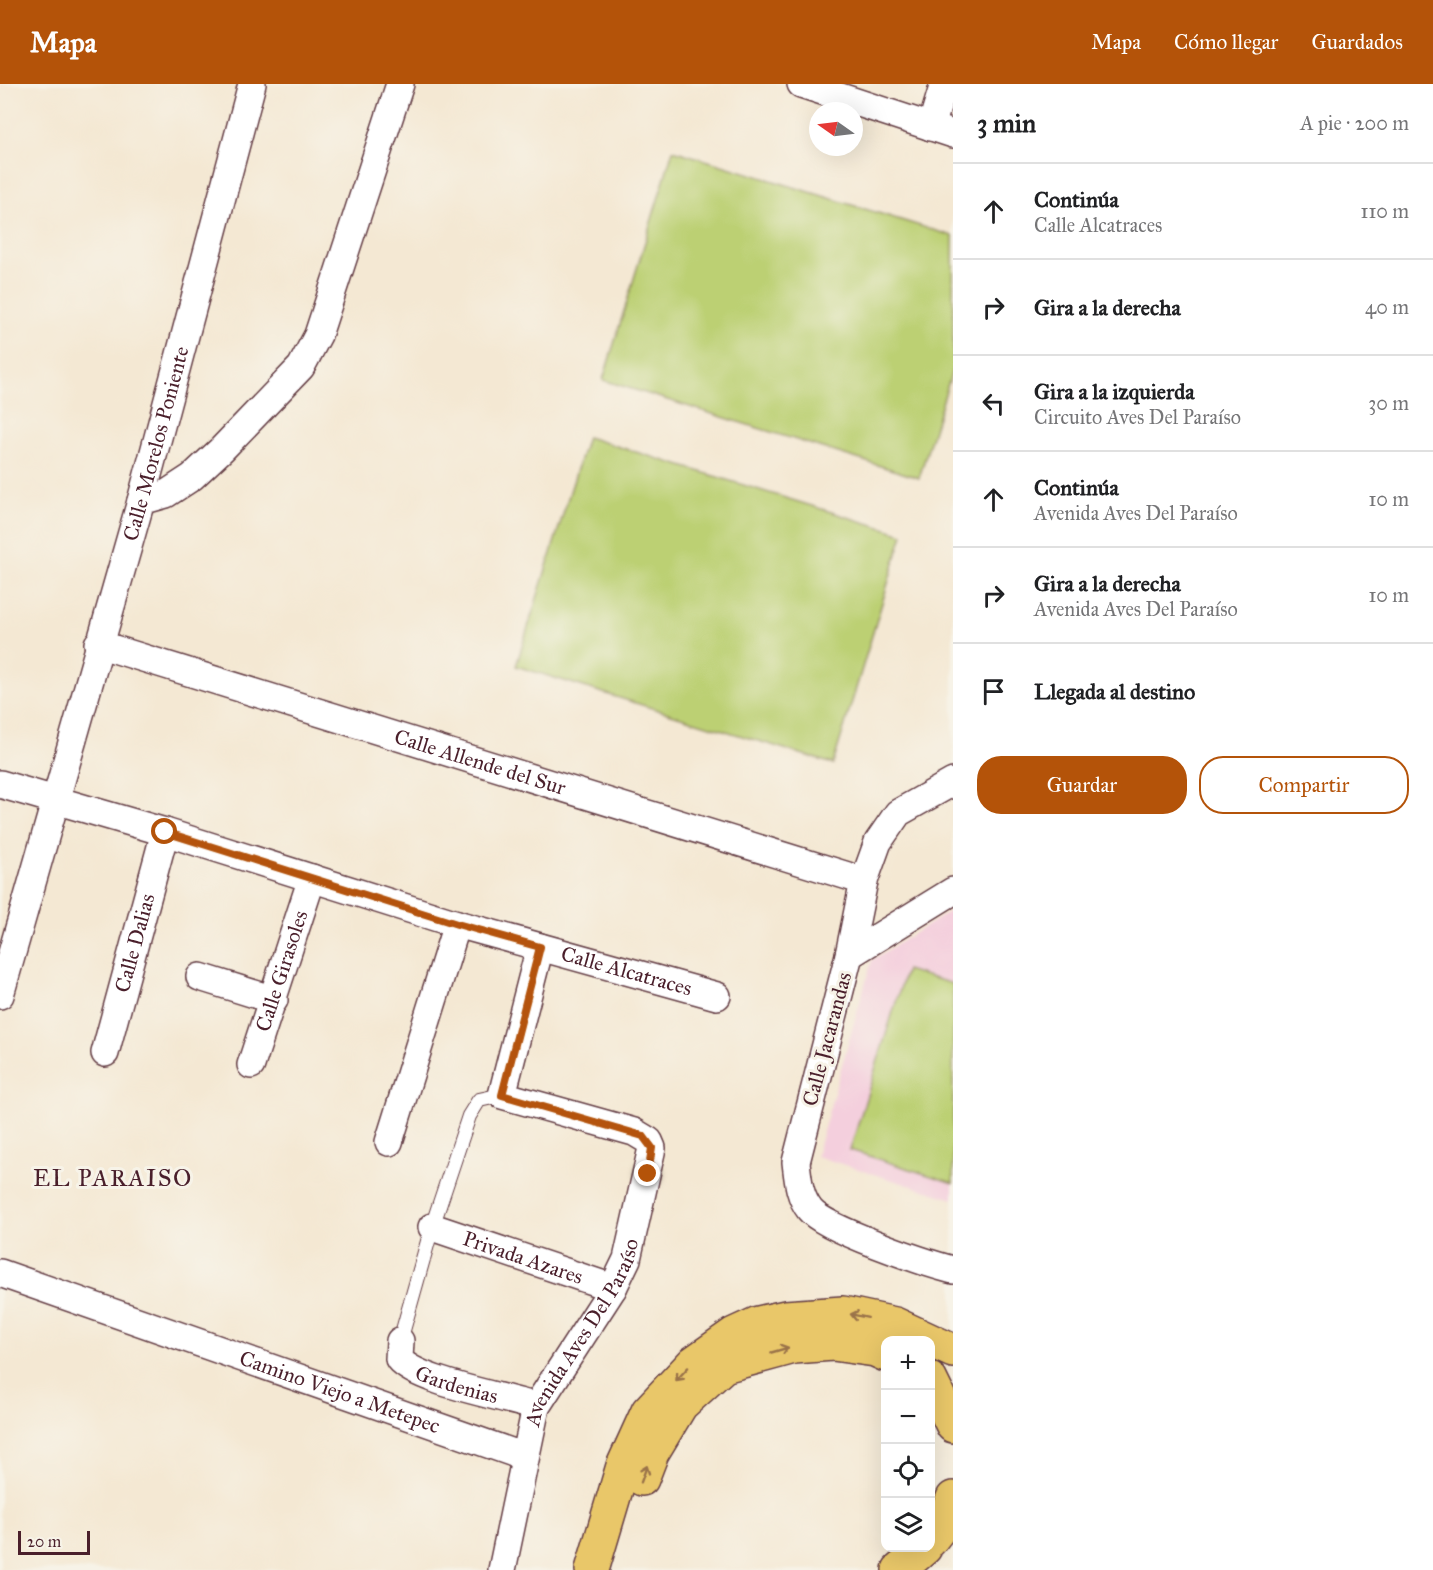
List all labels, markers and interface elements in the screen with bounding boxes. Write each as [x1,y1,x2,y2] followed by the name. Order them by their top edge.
[30,25,97,60] text: Mapa
[1091,29,1141,55] text: Mapa
[1174,29,1278,55] text: Cómo llegar
[1311,29,1403,55] text: Guardados
[809,102,863,156] north arrow
[977,107,1036,139] text: 3 min
[1300,111,1409,135] text: A pie · 200 m
[1034,186,1119,213] text: Continúa
[977,195,1010,228] icon: ahead
[1361,199,1409,223] text: 110 m
[1034,213,1162,237] text: Calle Alcatraces
[977,291,1010,324] icon: right
[1034,294,1181,321] text: Gira a la derecha
[1365,295,1409,319] text: 40 m
[117,343,195,544] street label: Calle Morelos Poniente
[1034,378,1195,405] text: Gira a la izquierda
[977,387,1010,420] icon: left
[1368,391,1409,415] text: 30 m
[1034,405,1241,429] text: Circuito Aves Del Paraíso
[1034,474,1119,501] text: Continúa
[977,483,1010,516] icon: ahead
[1368,487,1409,511] text: 10 m
[1034,501,1238,525] text: Avenida Aves Del Paraíso
[1034,570,1181,597] text: Gira a la derecha
[977,579,1010,612] icon: right
[1368,583,1409,607] text: 10 m
[1034,597,1238,621] text: Avenida Aves Del Paraíso
[977,675,1010,708] icon: arrive
[1034,678,1195,705] text: Llegada al destino
[391,724,569,801] street label: Calle Allende del Sur
[977,756,1187,814] button: Guardar
[1199,756,1409,814] button: Compartir
[151,818,177,844] route start
[109,891,161,995] street label: Calle Dalias
[250,907,314,1035] street label: Calle Girasoles
[558,940,695,1001] street label: Calle Alcatraces
[797,969,857,1109] street label: Calle Jacarandas
[634,1160,660,1186] route end
[33,1163,193,1193] district label: EL PARAISO
[460,1225,586,1290] street label: Privada Azares
[519,1236,644,1430] street label: Avenida Aves Del Paraíso
[850,1310,870,1321] one-way arrow
[881,1336,935,1552] map controls
[881,1336,935,1390] button: +
[770,1344,789,1356] one-way arrow
[236,1345,444,1439] street label: Camino Viejo a Metepec
[411,1360,501,1409] street label: Gardenias
[675,1367,689,1382] one-way arrow
[881,1390,935,1444] button: −
[881,1444,935,1498] button: locate
[639,1465,650,1484] one-way arrow
[881,1498,935,1552] button: layers
[18,1528,90,1556] scale bar
[27,1532,61,1551] text: 20 m

